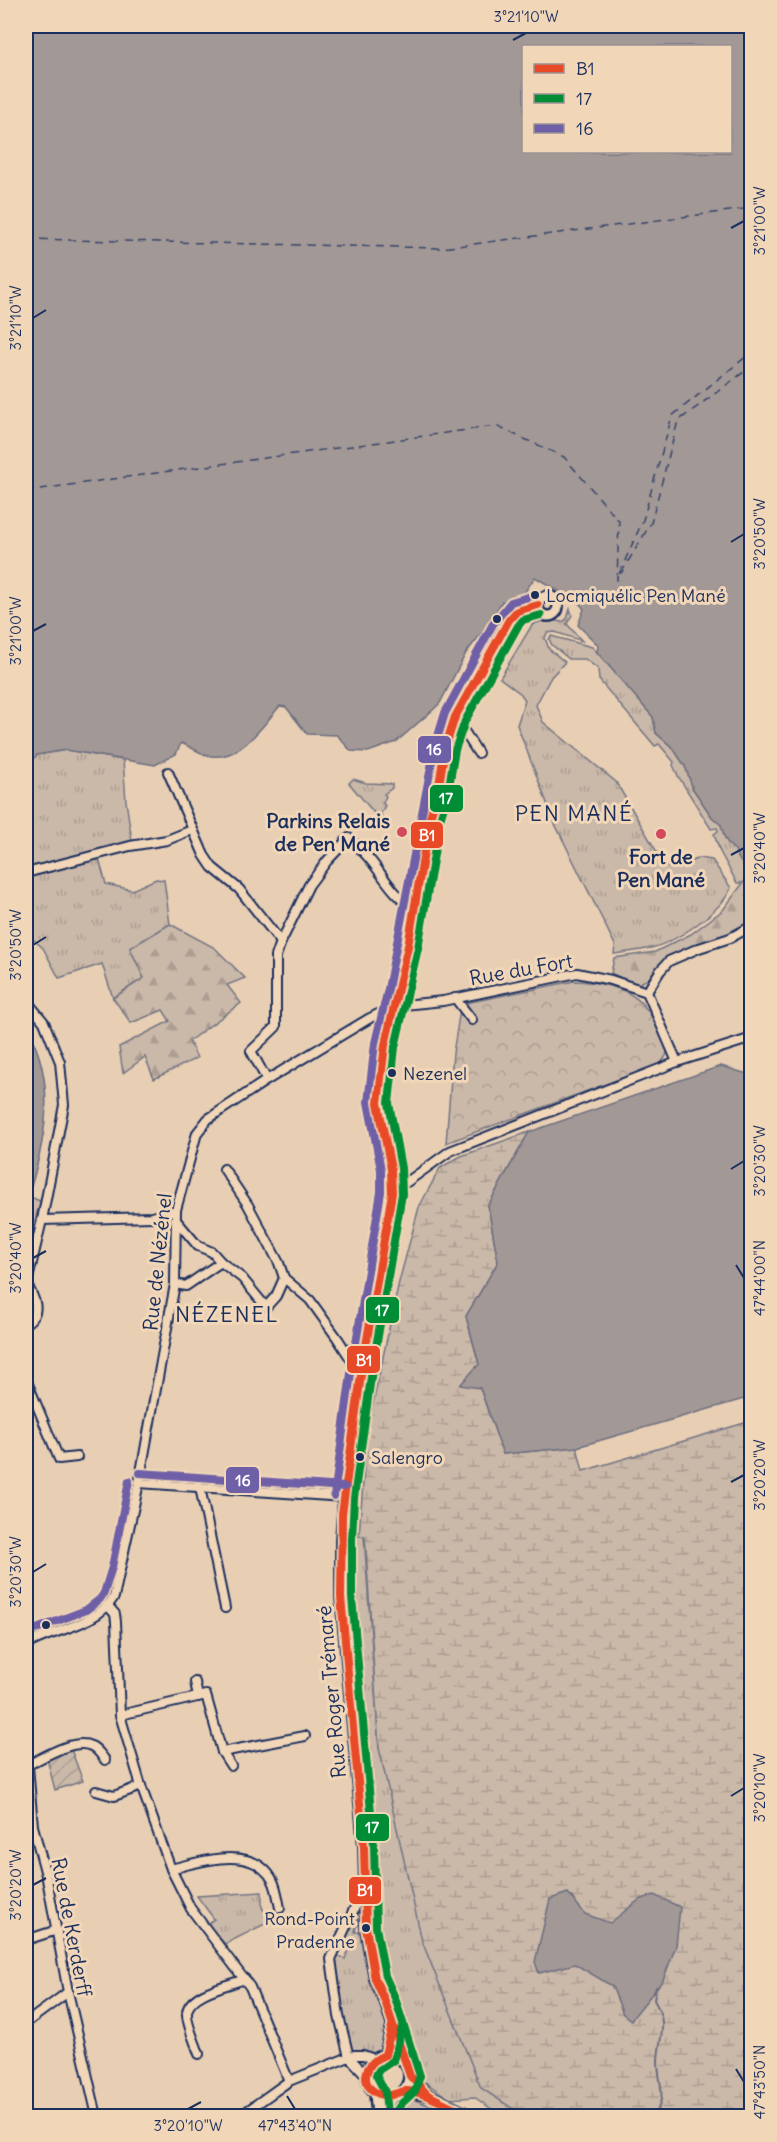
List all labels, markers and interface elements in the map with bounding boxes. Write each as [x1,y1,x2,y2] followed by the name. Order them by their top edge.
[493,7,559,26] text: 3°21'10"W
[522,45,732,153] legend
[576,57,595,80] text: B1
[576,87,592,110] text: 17
[576,117,594,140] text: 16
[750,186,769,256] text: 3°21'00"W
[6,285,25,351] text: 3°21'10"W
[750,498,769,570] text: 3°20'50"W
[546,584,726,607] place label: Locmiquélic Pen Mané
[529,589,541,601] marker: Locmiquélic Pen Mané
[6,596,25,666] text: 3°21'00"W
[491,613,503,625] unlabelled marker
[417,735,452,764] line badge: 16
[426,739,442,759] text: 16
[429,784,464,813] line badge: 17
[439,788,453,808] text: 17
[515,799,633,827] district label: PEN MANÉ
[266,808,390,856] place label: Parkins Relais de Pen Mané
[750,812,769,884] text: 3°20'40"W
[410,821,444,849] line badge: B1
[395,825,409,839] marker: Parkins Relais de Pen Mané
[419,825,435,845] text: B1
[654,827,668,841] marker: Fort de Pen Mané
[617,844,705,892] place label: Fort de Pen Mané
[6,909,25,981] text: 3°20'50"W
[467,948,575,990] street label: Rue du Fort
[403,1062,467,1085] place label: Nezenel
[386,1067,398,1079] marker: Nezenel
[750,1125,769,1197] text: 3°20'30"W
[137,1192,177,1332] street label: Rue de Nézénel
[6,1222,25,1294] text: 3°20'40"W
[750,1240,769,1316] text: 47°44'00"N
[365,1296,400,1324] line badge: 17
[175,1300,279,1328] district label: NÉZENEL
[375,1300,389,1320] text: 17
[346,1345,381,1374] line badge: B1
[356,1350,372,1370] text: B1
[750,1439,769,1511] text: 3°20'20"W
[371,1446,443,1469] place label: Salengro
[354,1451,366,1463] marker: Salengro
[225,1466,260,1494] line badge: 16
[235,1470,251,1490] text: 16
[6,1536,25,1608] text: 3°20'30"W
[311,1605,351,1779] street label: Rue Roger Trémaré
[40,1619,52,1631] unlabelled marker
[750,1753,769,1823] text: 3°20'10"W
[355,1813,390,1842] line badge: 17
[365,1817,379,1837] text: 17
[6,1849,25,1921] text: 3°20'20"W
[46,1855,98,1999] street label: Rue de Kerderff
[348,1876,382,1905] line badge: B1
[357,1880,373,1900] text: B1
[264,1907,355,1953] place label: Rond-Point Pradenne
[360,1922,372,1934] marker: Rond-Point Pradenne
[750,2045,769,2119] text: 47°43'50"N
[153,2116,223,2135] text: 3°20'10"W
[258,2116,332,2135] text: 47°43'40"N

